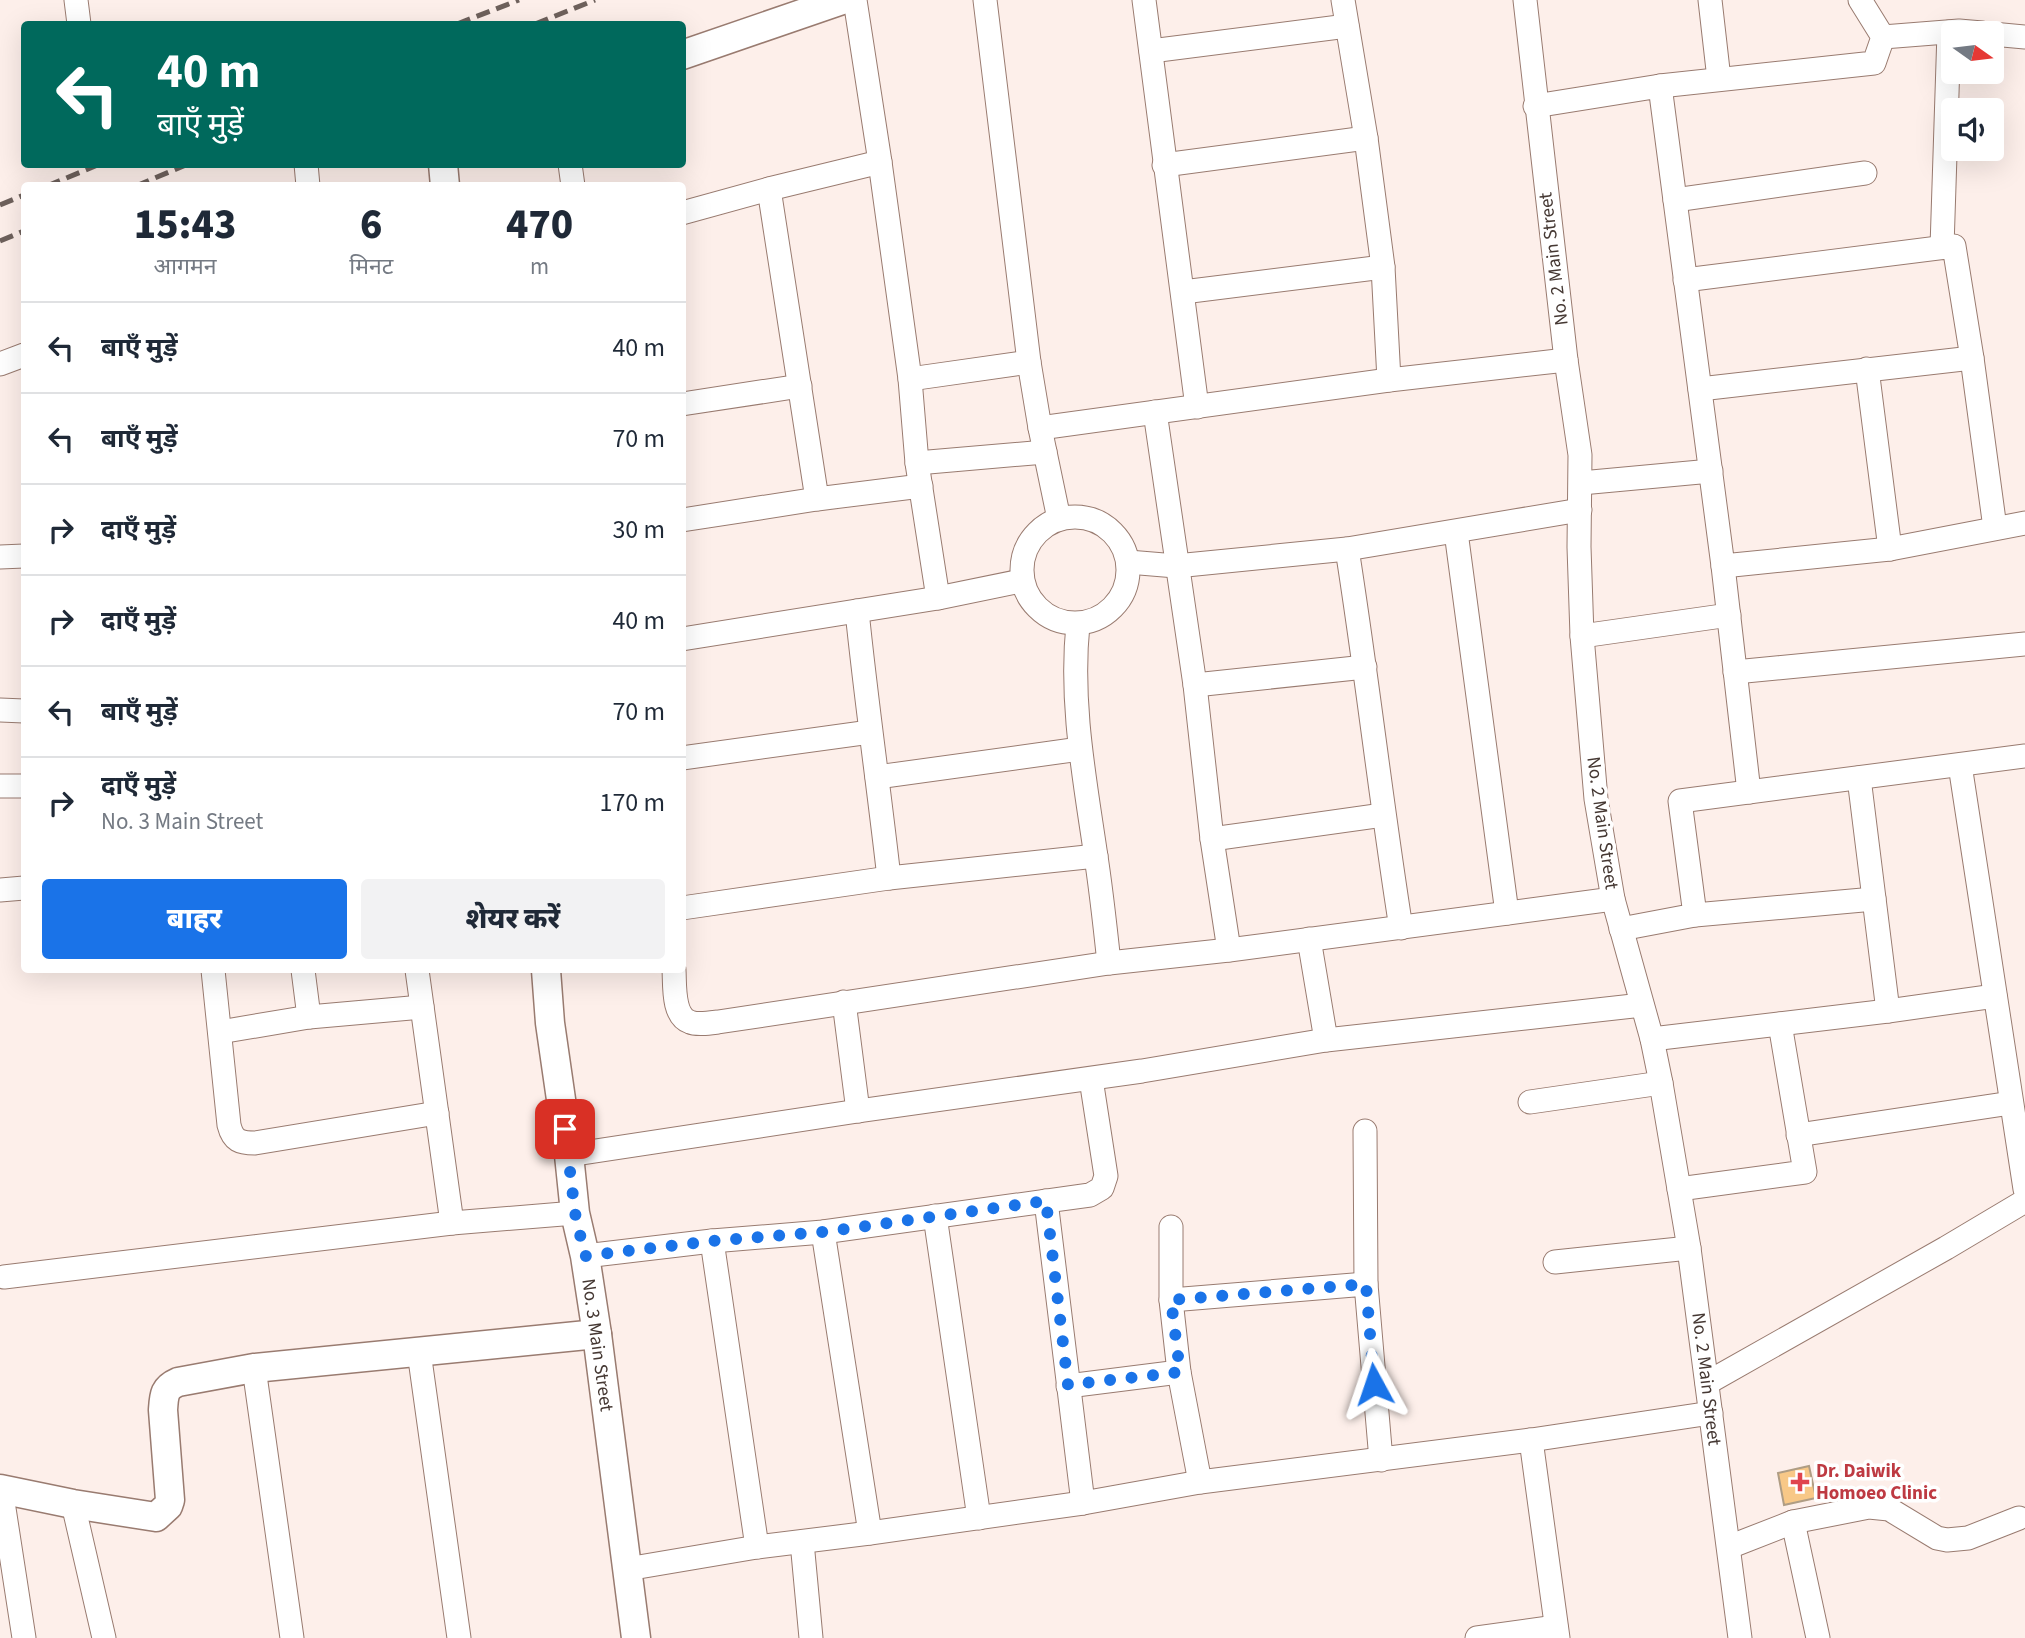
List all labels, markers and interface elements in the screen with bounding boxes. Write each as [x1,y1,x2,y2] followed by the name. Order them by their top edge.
[1941,21,2004,84] north arrow
[1941,21,2004,161] map controls
[157,37,261,107] text: 40 m
[42,49,133,140] icon: left
[1941,98,2004,161] button: sound
[157,102,244,148] text: बाएँ मुड़ें
[1532,190,1576,327] street label: No. 2 Main Street
[134,195,236,255] text: 15:43
[360,195,382,255] text: 6
[506,195,573,255] text: 470
[154,250,217,283] text: आगमन
[349,250,393,283] text: मिनट
[530,250,549,283] text: m
[42,329,80,367] icon: left
[101,329,178,366] text: बाएँ मुड़ें
[612,329,665,366] text: 40 m
[42,420,80,458] icon: left
[101,420,178,457] text: बाएँ मुड़ें
[612,420,665,457] text: 70 m
[42,511,80,549] icon: right
[101,511,176,548] text: दाएँ मुड़ें
[612,511,665,548] text: 30 m
[42,602,80,640] icon: right
[101,602,176,639] text: दाएँ मुड़ें
[612,602,665,639] text: 40 m
[42,693,80,731] icon: left
[101,693,178,730] text: बाएँ मुड़ें
[612,693,665,730] text: 70 m
[1579,755,1625,892] street label: No. 2 Main Street
[101,767,176,804] text: दाएँ मुड़ें
[42,784,80,822] icon: right
[599,784,665,821] text: 170 m
[101,805,263,838] text: No. 3 Main Street
[42,879,347,959] button: बाहर
[361,879,665,959] button: शेयर करें
[535,1099,595,1159] pin
[546,1110,584,1148] icon: arrive
[574,1277,620,1414] street label: No. 3 Main Street
[1684,1311,1728,1448] street label: No. 2 Main Street
[1337,1347,1411,1421] position arrow
[1816,1458,1937,1507] place label: Dr. Daiwik Homoeo Clinic
[1790,1472,1810,1492] marker: Dr. Daiwik Homoeo Clinic

